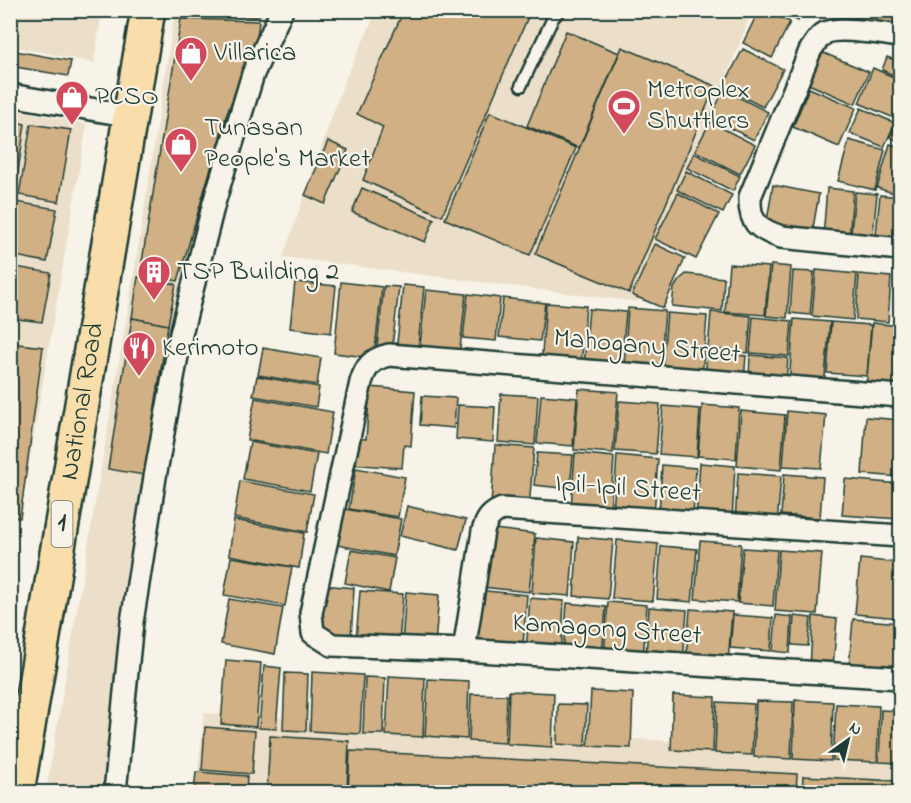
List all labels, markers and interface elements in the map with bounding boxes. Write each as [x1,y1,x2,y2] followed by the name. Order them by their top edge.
[213,34,296,73] place label: Villarica
[173,35,209,82] shop icon: Villarica
[647,71,750,141] place label: Metroplex Shuttlers
[95,78,159,117] place label: PCSO
[54,79,90,126] shop icon: PCSO
[606,88,642,135] sports icon: Metroplex Shuttlers
[204,109,370,179] place label: Tunasan People's Market
[163,126,199,173] shop icon: Tunasan People's Market
[177,253,339,292] place label: TSP Building 2
[136,254,172,301] building icon: TSP Building 2
[552,319,742,375] street label: Mahogany Street
[50,320,115,483] street label: National Road
[162,329,259,368] place label: Kerimoto
[121,330,157,377] restaurant icon: Kerimoto
[554,464,702,514] street label: Ipil-Ipil Street
[52,501,72,547] road number: 1
[511,604,703,656] street label: Kamagong Street
[818,710,878,770] north arrow
[844,716,867,742] text: N

